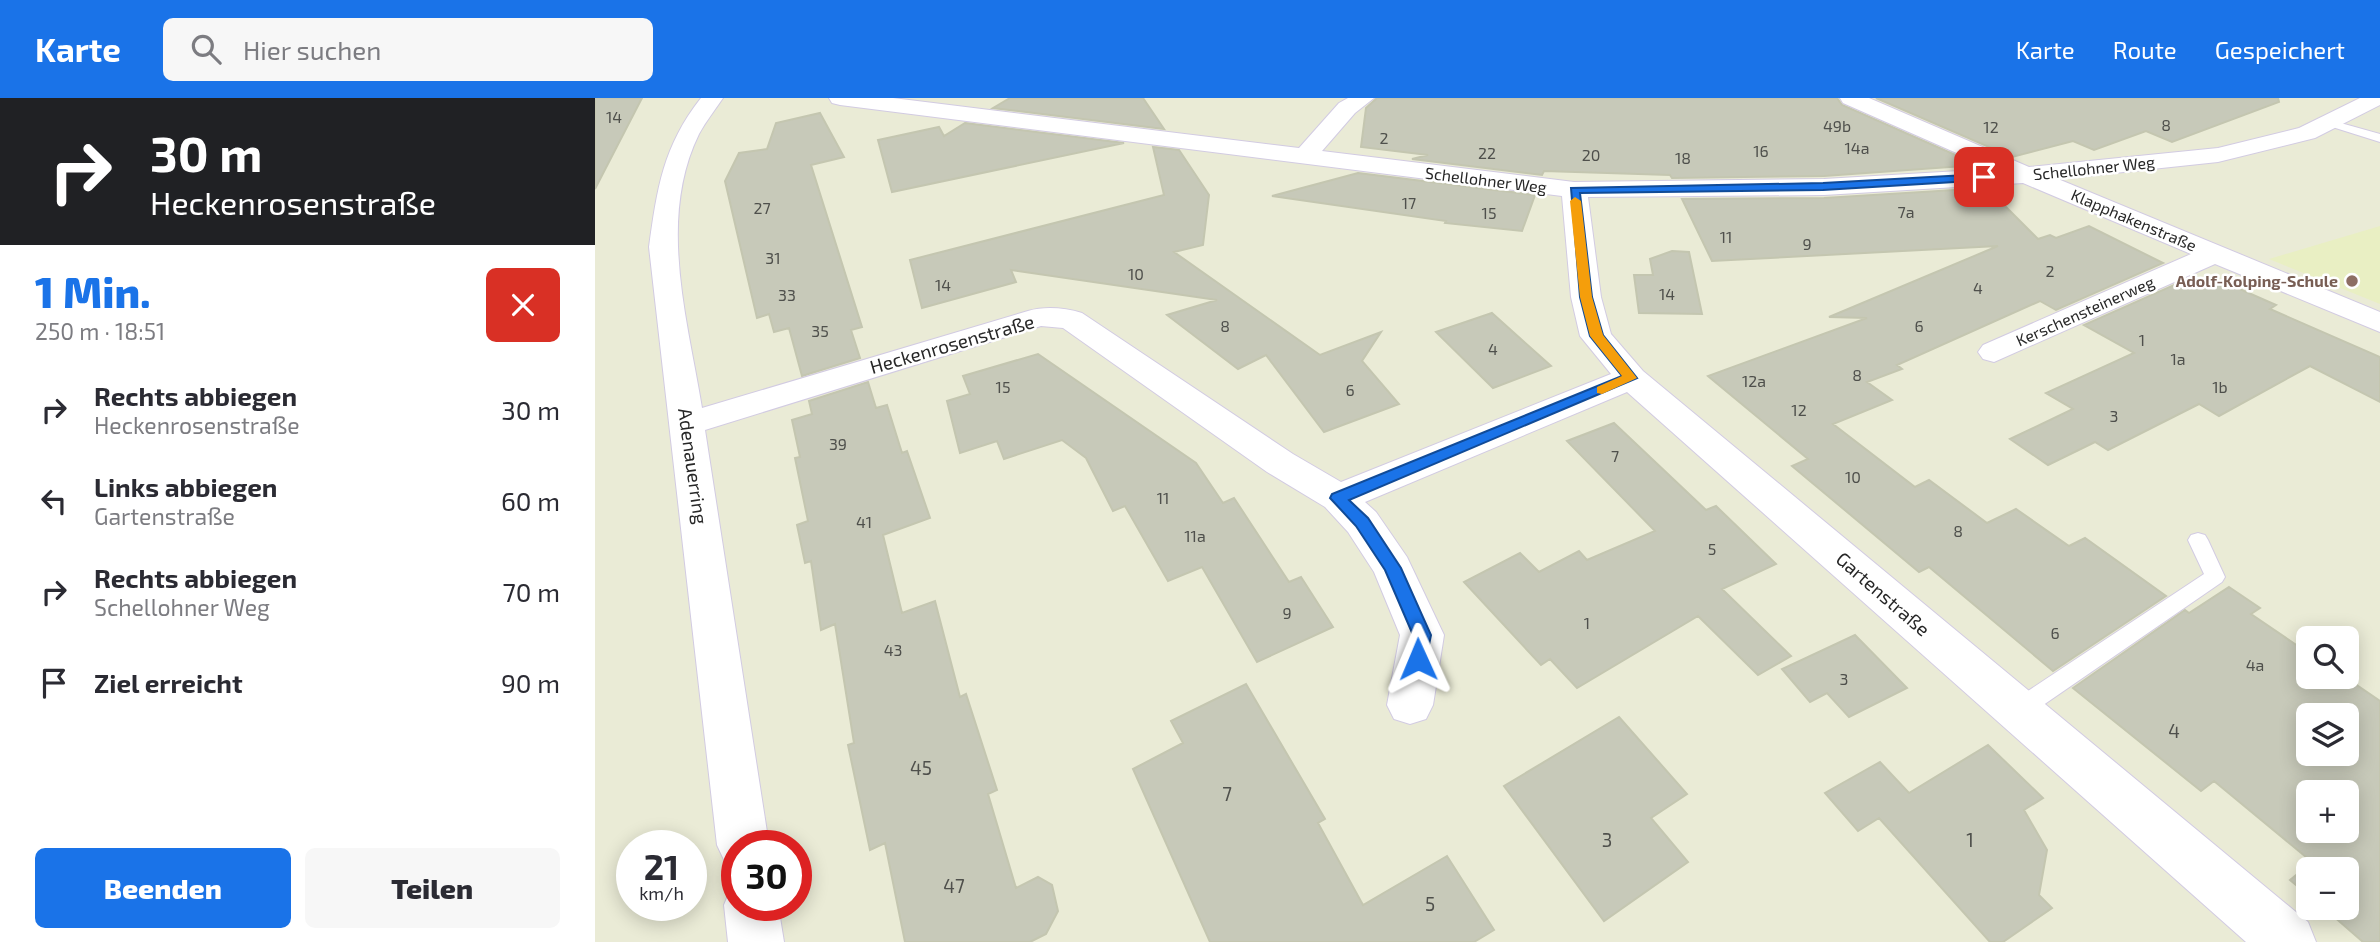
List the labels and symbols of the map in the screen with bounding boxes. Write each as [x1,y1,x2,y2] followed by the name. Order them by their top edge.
[606,107,622,126] house number: 14
[2161,115,2171,134] house number: 8
[1823,116,1851,135] house number: 49b
[1983,117,1999,136] house number: 12
[1380,128,1389,147] house number: 2
[1845,138,1870,157] house number: 14a
[1753,141,1769,160] house number: 16
[1478,143,1496,162] house number: 22
[1582,145,1600,164] house number: 20
[1954,147,2014,207] pin
[1675,148,1691,167] house number: 18
[2032,152,2156,183] street label: Schellohner Weg
[1424,163,1548,196] street label: Schellohner Weg
[2069,185,2200,255] street label: Klapphakenstraße
[1402,193,1416,212] house number: 17
[753,198,771,217] house number: 27
[1898,202,1914,221] house number: 7a
[1482,203,1496,222] house number: 15
[1720,227,1732,246] house number: 11
[1802,234,1812,253] house number: 9
[765,248,781,267] house number: 31
[2046,261,2055,280] house number: 2
[1128,264,1144,283] house number: 10
[2176,271,2338,290] place label: Adolf-Kolping-Schule
[2013,272,2157,350] street label: Kerschensteinerweg
[2344,273,2360,289] marker: Adolf-Kolping-Schule
[935,275,951,294] house number: 14
[1973,278,1983,297] house number: 4
[1659,284,1675,303] house number: 14
[778,285,796,304] house number: 33
[867,309,1037,378] street label: Heckenrosenstraße
[1220,316,1230,335] house number: 8
[1914,316,1924,335] house number: 6
[811,321,829,340] house number: 35
[2139,330,2145,349] house number: 1
[1488,339,1498,358] house number: 4
[2170,349,2186,368] house number: 1a
[1852,365,1862,384] house number: 8
[1742,371,1766,390] house number: 12a
[996,377,1010,396] house number: 15
[2212,377,2228,396] house number: 1b
[1345,380,1355,399] house number: 6
[1791,400,1807,419] house number: 12
[674,406,713,526] street label: Adenauerring
[2110,406,2118,425] house number: 3
[829,434,847,453] house number: 39
[1611,446,1619,465] house number: 7
[1845,467,1861,486] house number: 10
[1157,488,1169,507] house number: 11
[856,512,872,531] house number: 41
[1953,521,1963,540] house number: 8
[1184,526,1206,545] house number: 11a
[1708,539,1716,558] house number: 5
[1832,547,1935,640] street label: Gartenstraße
[1282,603,1292,622] house number: 9
[1584,613,1590,632] house number: 1
[1381,622,1455,696] position arrow
[2050,623,2060,642] house number: 6
[884,640,902,659] house number: 43
[2246,655,2264,674] house number: 4a
[1840,669,1848,688] house number: 3
[2168,719,2180,742] house number: 4
[910,756,932,779] house number: 45
[1222,782,1232,805] house number: 7
[1602,828,1612,851] house number: 3
[1966,828,1974,851] house number: 1
[721,830,812,921] speed limit sign: 30
[943,874,965,897] house number: 47
[1425,892,1435,915] house number: 5

